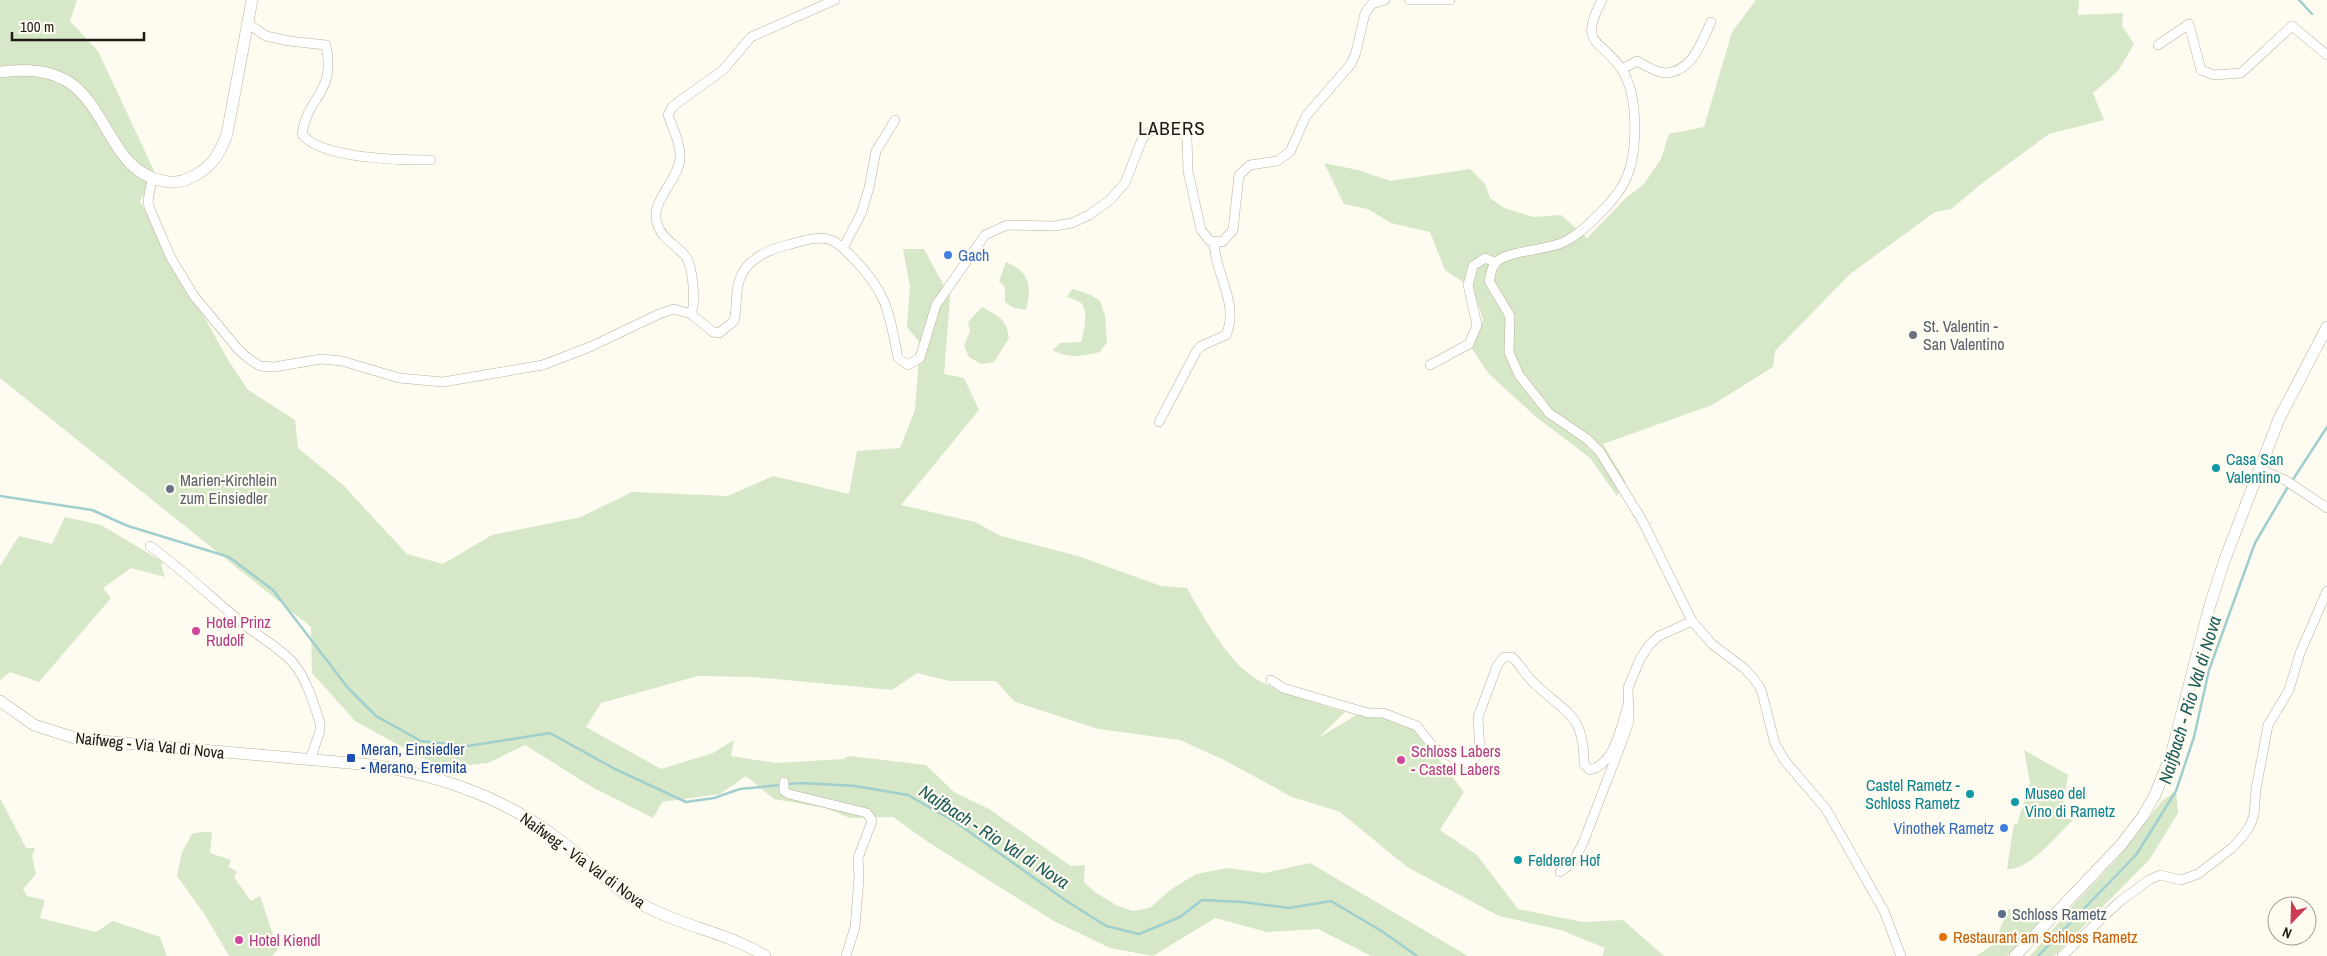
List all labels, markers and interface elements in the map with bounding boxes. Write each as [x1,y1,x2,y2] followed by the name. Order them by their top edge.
[12,10,145,42] scale bar
[20,16,54,37] text: 100 m
[1138,115,1206,141] district label: LABERS
[958,244,989,266] place label: Gach
[942,249,954,261] marker: Gach
[1923,315,2004,355] place label: St. Valentin - San Valentino
[1907,329,1919,341] marker: St. Valentin - San Valentino
[2226,448,2284,488] place label: Casa San Valentino
[2210,462,2222,474] marker: Casa San Valentino
[180,469,277,509] place label: Marien-Kirchlein zum Einsiedler
[164,483,176,495] marker: Marien-Kirchlein zum Einsiedler
[206,611,271,651] place label: Hotel Prinz Rudolf
[2152,613,2227,787] water label: Naifbach - Rio Val di Nova
[190,625,202,637] marker: Hotel Prinz Rudolf
[74,726,226,764] street label: Naifweg - Via Val di Nova
[361,738,467,778] place label: Meran, Einsiedler - Merano, Eremita
[1411,740,1501,780] place label: Schloss Labers - Castel Labers
[345,752,357,764] marker: Meran, Einsiedler - Merano, Eremita
[1395,754,1407,766] marker: Schloss Labers - Castel Labers
[1865,774,1961,814] place label: Castel Rametz - Schloss Rametz
[914,779,1074,895] water label: Naifbach - Rio Val di Nova
[2025,782,2116,822] place label: Museo del Vino di Rametz
[1964,788,1976,800] marker: Castel Rametz - Schloss Rametz
[2009,796,2021,808] marker: Museo del Vino di Rametz
[516,807,651,913] street label: Naifweg - Via Val di Nova
[1894,817,1994,839] place label: Vinothek Rametz
[1998,822,2010,834] marker: Vinothek Rametz
[1528,849,1601,871] place label: Felderer Hof
[1512,854,1524,866] marker: Felderer Hof
[2267,896,2317,946] north arrow
[2012,903,2107,925] place label: Schloss Rametz
[1996,908,2008,920] marker: Schloss Rametz
[2280,923,2294,943] text: N
[1953,926,2138,948] place label: Restaurant am Schloss Rametz
[249,929,321,951] place label: Hotel Kiendl
[1937,931,1949,943] marker: Restaurant am Schloss Rametz
[233,934,245,946] marker: Hotel Kiendl

